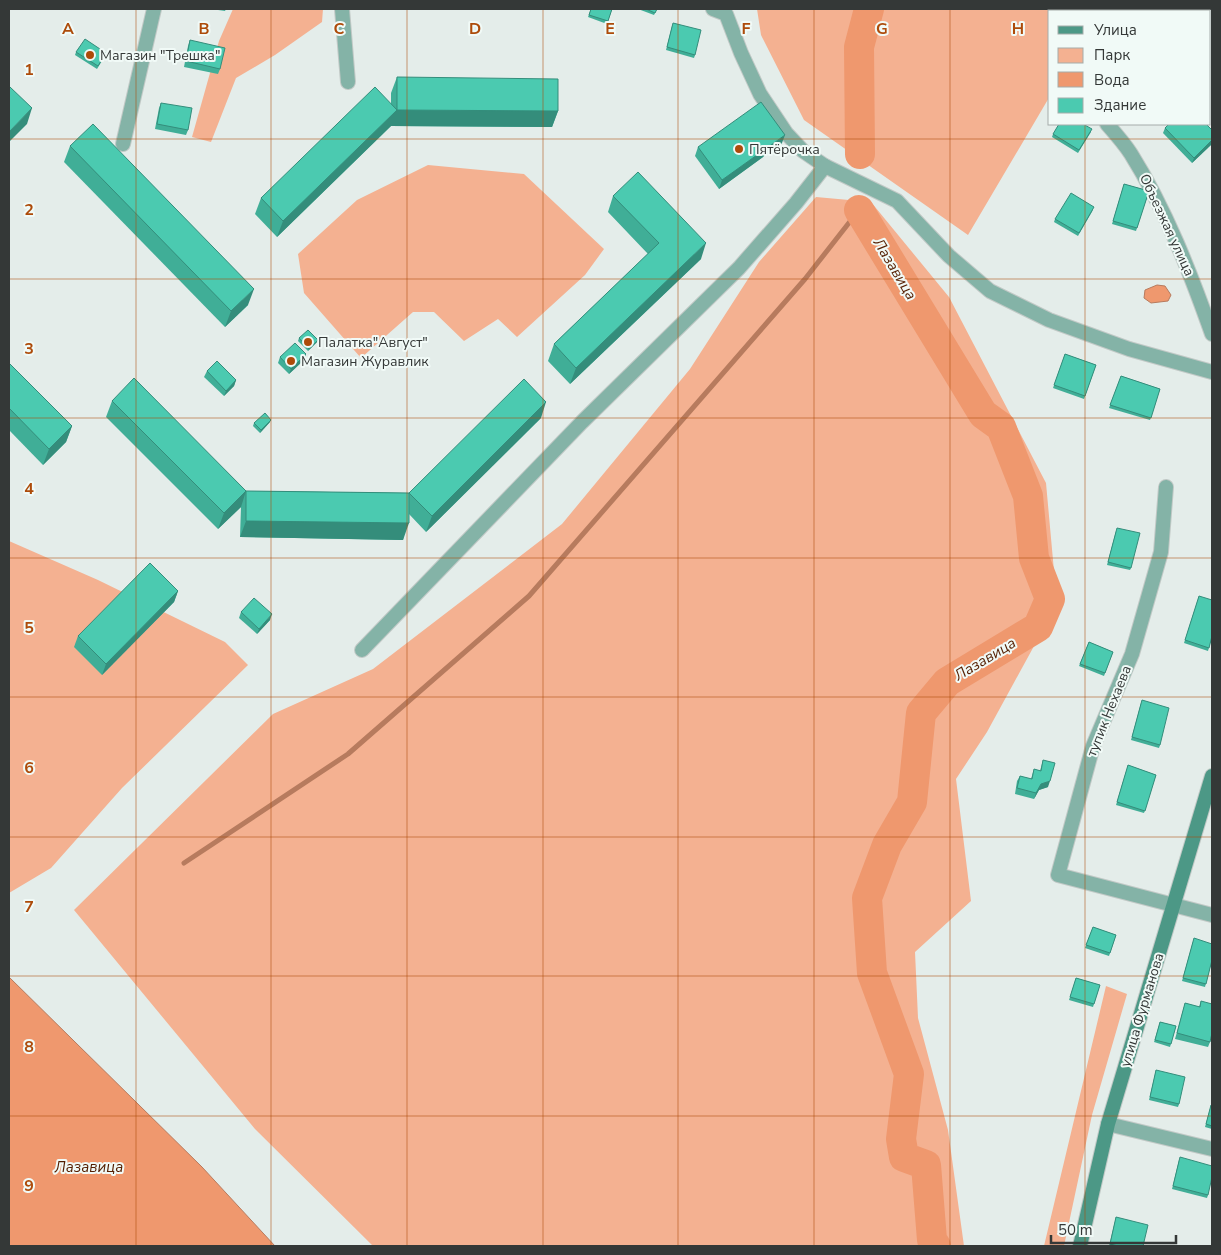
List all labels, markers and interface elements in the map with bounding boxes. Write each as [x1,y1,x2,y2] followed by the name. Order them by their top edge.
[1048,10,1211,125] legend
[62,18,74,40] text: A
[198,18,210,40] text: B
[334,18,345,40] text: C
[469,18,481,40] text: D
[605,18,615,40] text: E
[742,18,751,40] text: F
[876,18,888,40] text: G
[1012,18,1024,40] text: H
[1093,20,1137,40] text: Улица
[1094,45,1130,65] text: Парк
[100,46,220,65] place label: Магазин "Трешка"
[84,49,96,61] marker: Магазин "Трешка"
[24,59,34,81] text: 1
[1094,70,1130,90] text: Вода
[1094,95,1146,115] text: Здание
[749,140,820,159] place label: Пятёрочка
[733,143,745,155] marker: Пятёрочка
[1135,171,1199,279] street label: Объезжая улица
[24,199,34,221] text: 2
[868,234,921,304] water label: Лазавица
[318,333,428,352] place label: Палатка"Август"
[302,336,314,348] marker: Палатка"Август"
[24,338,34,360] text: 3
[301,352,429,371] place label: Магазин Журавлик
[285,355,297,367] marker: Магазин Журавлик
[24,478,34,500] text: 4
[24,617,34,639] text: 5
[950,633,1020,686] water label: Лазавица
[1082,663,1136,759] street label: тупик Нехаева
[24,757,34,779] text: 6
[24,896,34,918] text: 7
[1116,951,1168,1069] street label: улица Фурманова
[24,1036,34,1058] text: 8
[54,1157,123,1177] water label: Лазавица
[24,1175,34,1197] text: 9
[1051,1212,1176,1244] scale bar
[1058,1220,1093,1240] text: 50 m

